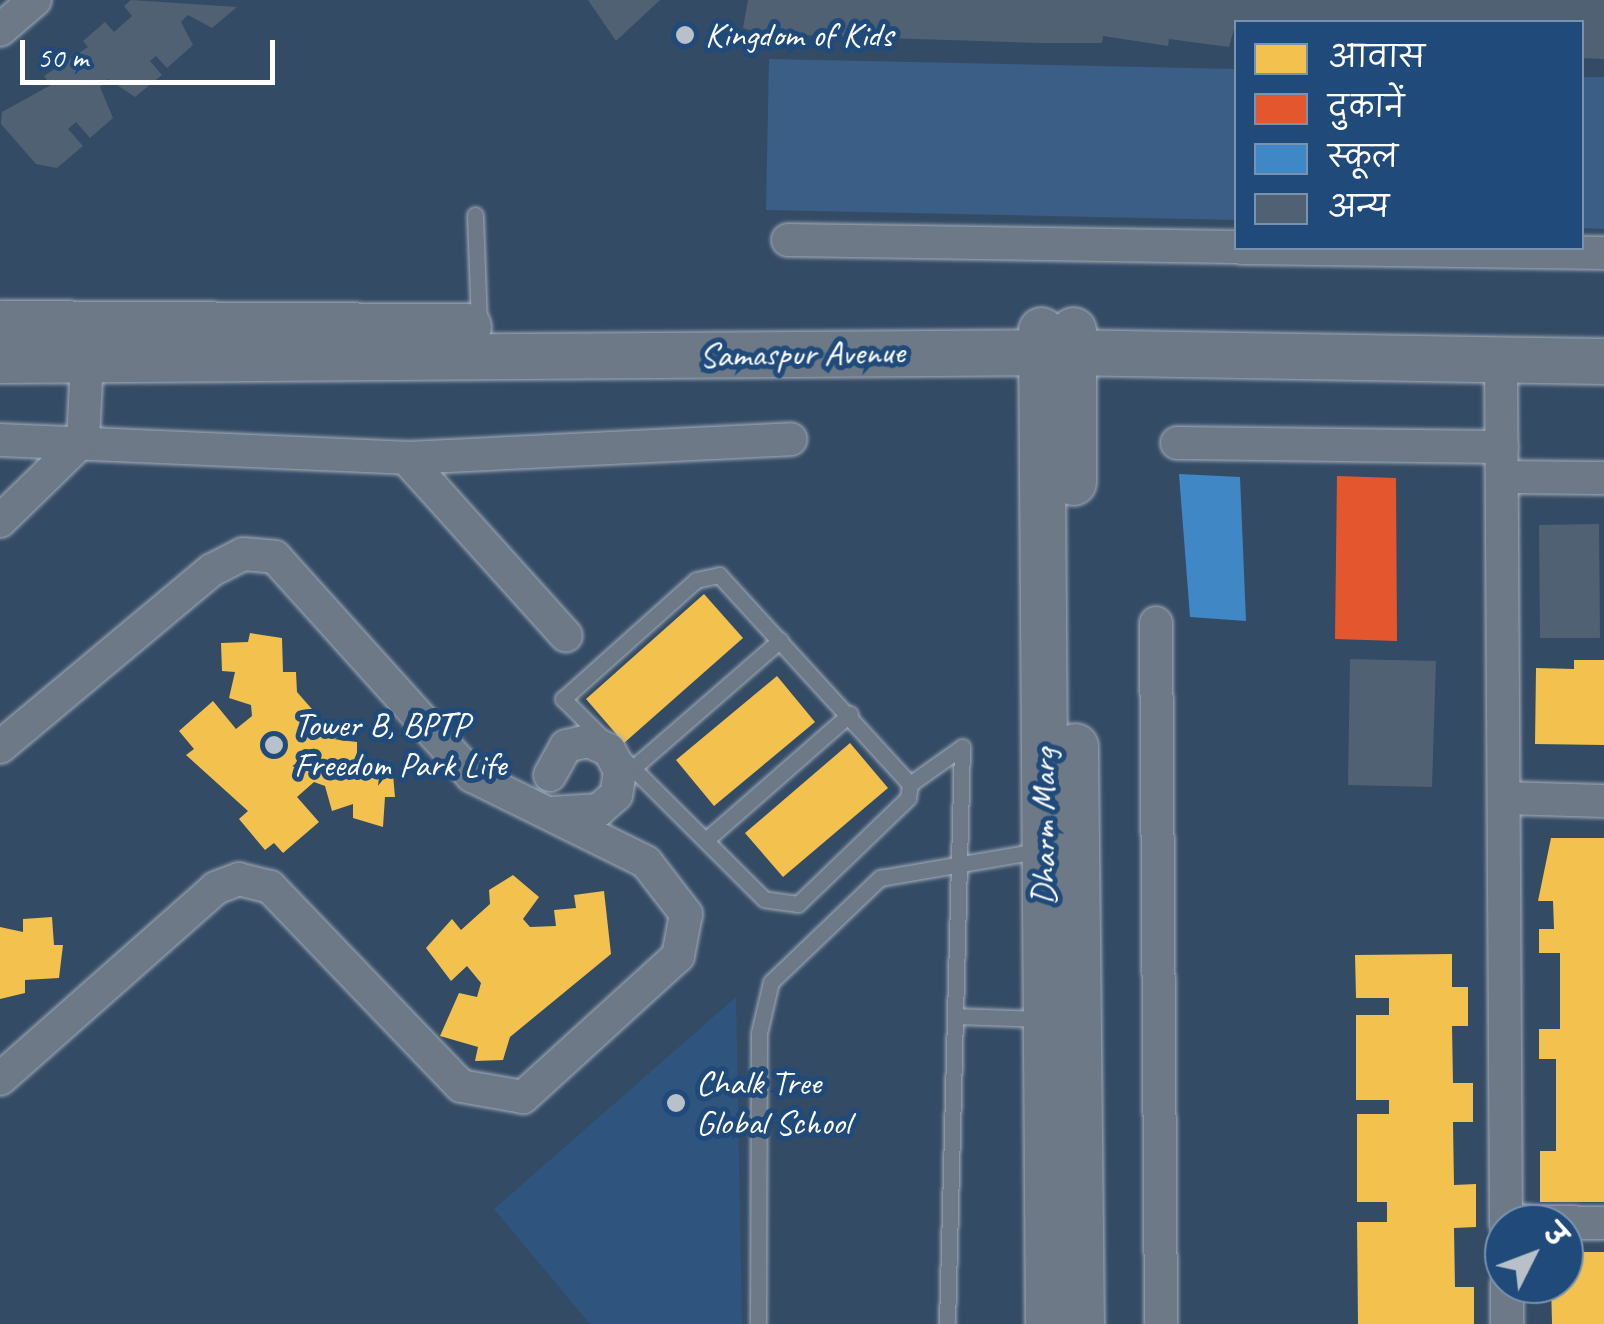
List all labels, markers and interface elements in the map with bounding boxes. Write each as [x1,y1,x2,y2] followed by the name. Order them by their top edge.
[705,14,893,56] place label: Kingdom of Kids
[25,20,280,82] scale bar
[1234,20,1584,250] legend
[674,24,696,46] marker: Kingdom of Kids
[37,38,88,76] text: 50 m
[1328,38,1425,76] text: आवास
[1328,88,1404,126] text: दुकानें
[1328,138,1398,176] text: स्कूल
[1328,188,1389,226] text: अन्य
[699,331,905,377] street label: Samaspur Avenue
[294,704,507,786] place label: Tower B, BPTP Freedom Park Life
[263,734,285,756] marker: Tower B, BPTP Freedom Park Life
[1023,748,1065,906] street label: Dharm Marg
[696,1062,851,1144] place label: Chalk Tree Global School
[665,1092,687,1114] marker: Chalk Tree Global School
[1484,1204,1584,1304] north arrow
[1536,1216,1574,1254] text: उ

